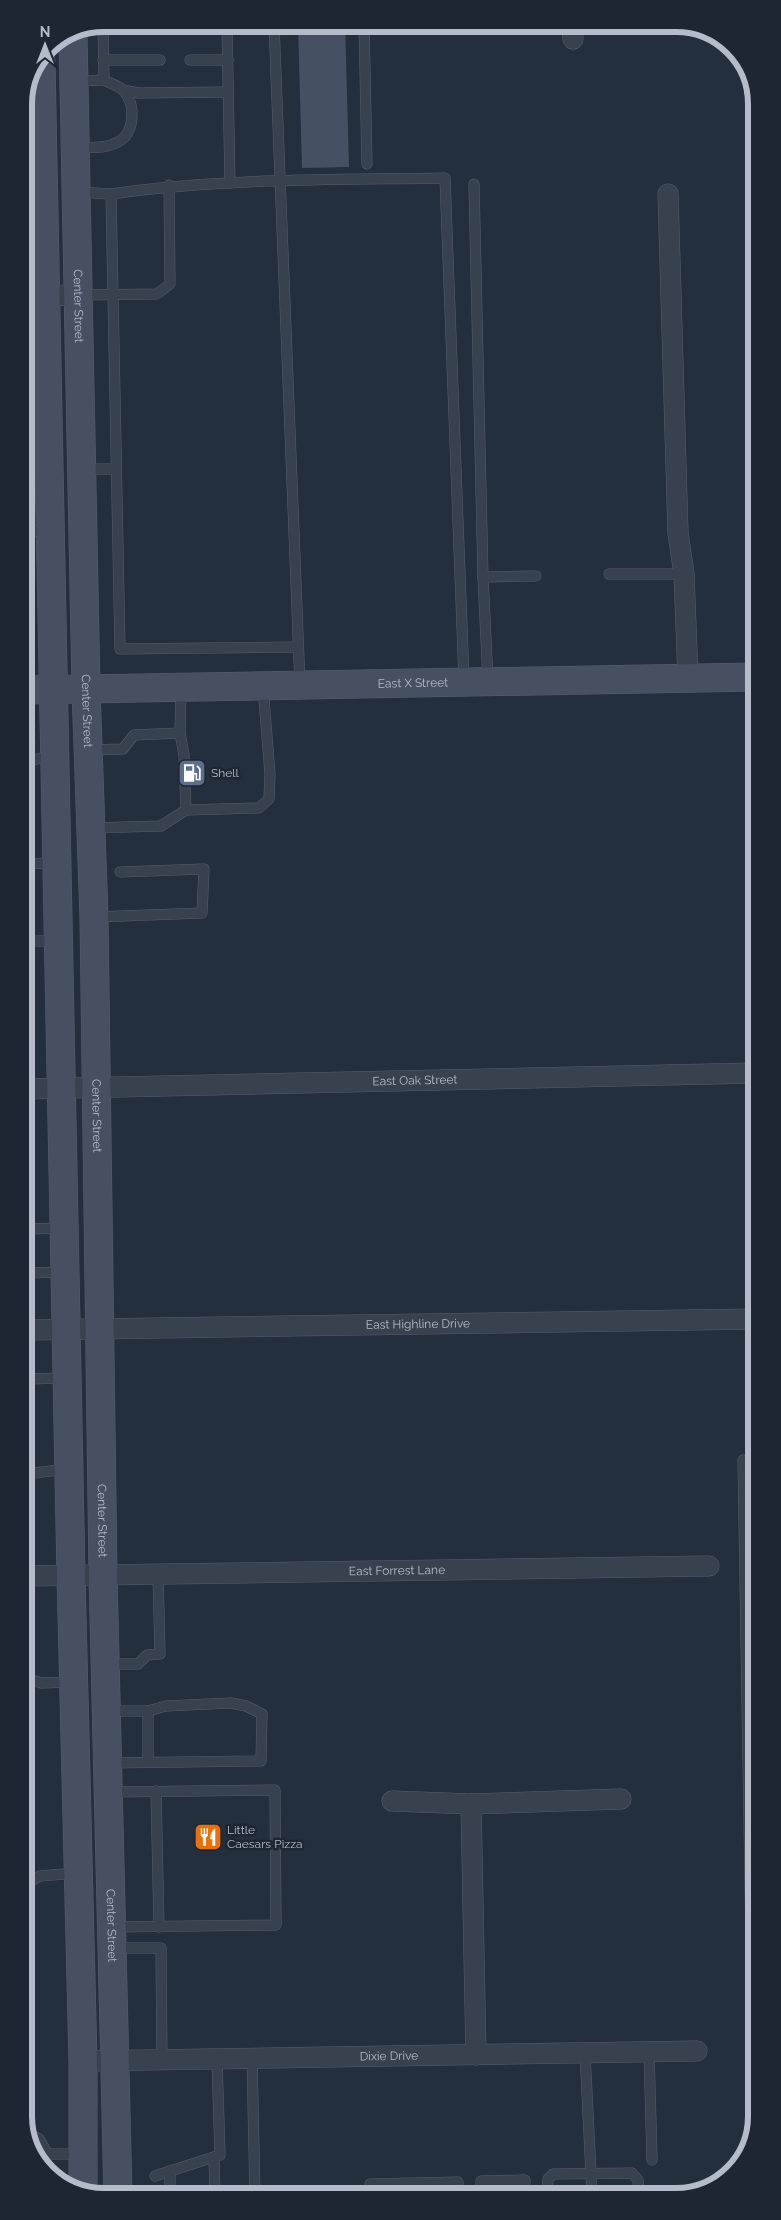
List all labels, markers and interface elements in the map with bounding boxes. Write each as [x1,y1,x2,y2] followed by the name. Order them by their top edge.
[20,20,70,70] north arrow
[40,24,50,40] text: N
[71,269,86,343] street label: Center Street
[79,674,95,748] street label: Center Street
[378,675,448,691] street label: East X Street
[177,758,207,788] fuel station icon: Shell
[211,766,240,780] place label: Shell
[372,1073,458,1088] street label: East Oak Street
[89,1079,104,1153] street label: Center Street
[366,1316,470,1332] street label: East Highline Drive
[95,1484,110,1558] street label: Center Street
[349,1563,445,1578] street label: East Forrest Lane
[193,1822,223,1852] restaurant icon: Little Caesars Pizza
[227,1823,303,1851] place label: Little Caesars Pizza
[104,1889,119,1962] street label: Center Street
[360,2049,418,2063] street label: Dixie Drive

